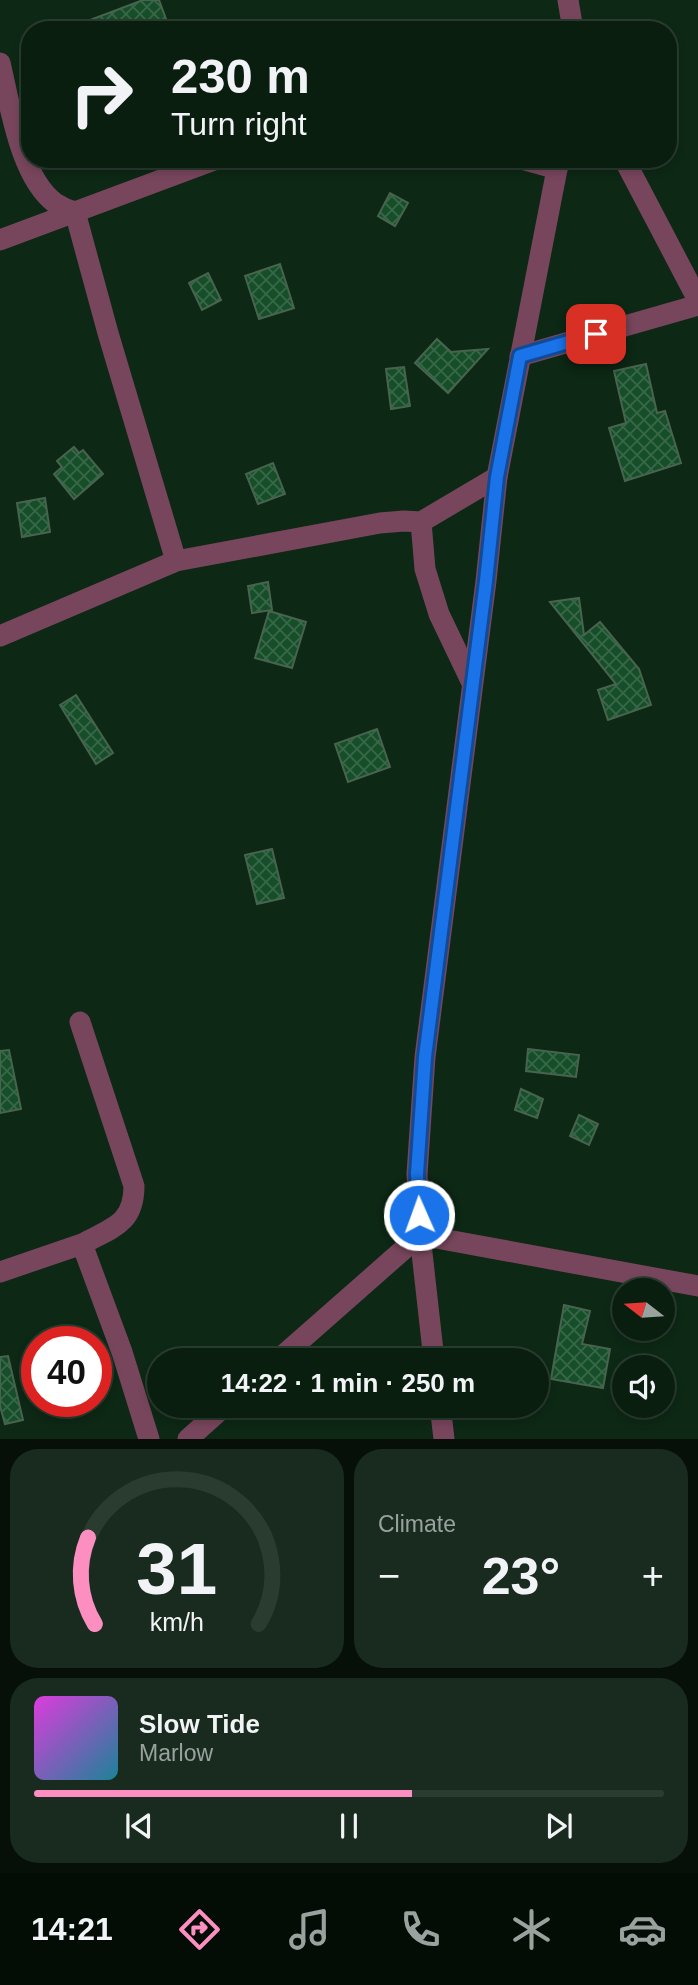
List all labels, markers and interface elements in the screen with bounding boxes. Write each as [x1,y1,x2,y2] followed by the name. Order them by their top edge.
[56,49,147,140] icon: right
[171,49,310,103] text: 230 m
[171,106,307,142] text: Turn right
[566,304,626,364] pin
[577,315,615,353] icon: arrive
[382,1178,456,1252] position arrow
[612,1278,676,1340] north arrow
[612,1278,675,1418] map controls
[21,1326,112,1417] speed limit sign: 40
[612,1355,675,1418] button: sound
[221,1368,475,1398] text: 14:22 · 1 min · 250 m
[378,1511,456,1537] text: Climate
[137,1529,217,1610] text: 31
[482,1547,560,1605] text: 23°
[378,1555,400,1597] text: −
[642,1555,664,1597] text: +
[150,1608,204,1636] text: km/h
[139,1709,260,1739] text: Slow Tide
[139,1740,213,1766] text: Marlow
[120,1807,158,1845] icon: previous
[330,1807,368,1845] icon: pause
[540,1807,578,1845] icon: next
[175,1905,224,1954] icon: directions
[285,1905,334,1954] icon: music
[396,1905,445,1954] icon: phone
[507,1905,556,1954] icon: climate
[618,1905,667,1954] icon: car
[31,1911,113,1947] text: 14:21

